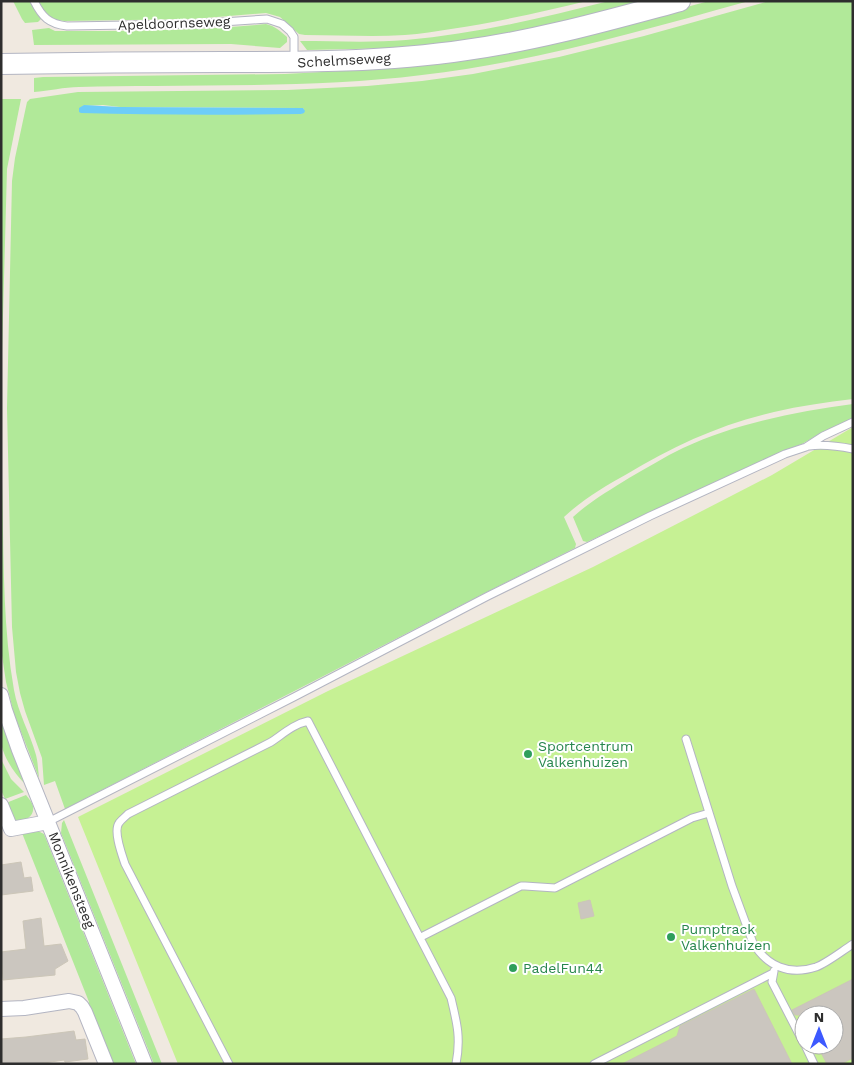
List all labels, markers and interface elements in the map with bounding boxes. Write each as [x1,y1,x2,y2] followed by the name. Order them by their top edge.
[117,13,231,33] street label: Apeldoornseweg
[297,50,392,70] street label: Schelmseweg
[538,738,633,770] place label: Sportcentrum Valkenhuizen
[522,748,534,760] marker: Sportcentrum Valkenhuizen
[45,829,99,931] street label: Monnikensteeg
[681,921,771,953] place label: Pumptrack Valkenhuizen
[665,931,677,943] marker: Pumptrack Valkenhuizen
[523,960,603,976] place label: PadelFun44
[507,962,519,974] marker: PadelFun44
[794,1005,844,1055] north arrow
[814,1009,824,1025] text: N

